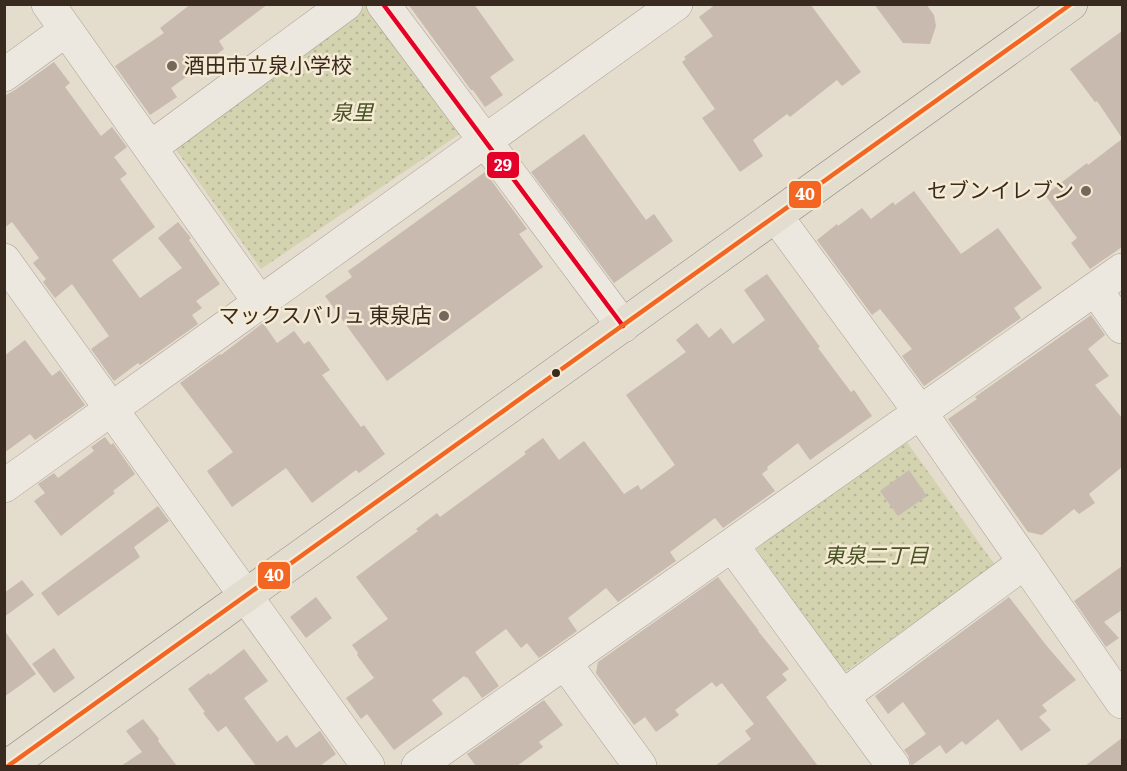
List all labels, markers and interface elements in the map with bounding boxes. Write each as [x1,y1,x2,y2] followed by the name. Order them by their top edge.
[184,48,352,79] place label: 酒田市立泉小学校
[165,59,179,73] marker: 酒田市立泉小学校
[331,95,375,126] park label: 泉里
[486,151,520,179] line badge: 29
[494,152,512,176] text: 29
[927,173,1074,204] place label: セブンイレブン
[788,180,822,209] line badge: 40
[795,181,815,205] text: 40
[1079,184,1093,198] marker: セブンイレブン
[218,298,432,329] place label: マックスバリュ 東泉店
[437,309,451,323] marker: マックスバリュ 東泉店
[550,367,562,379] unlabelled marker
[824,538,929,569] park label: 東泉二丁目
[257,561,291,590] line badge: 40
[264,562,284,586] text: 40

